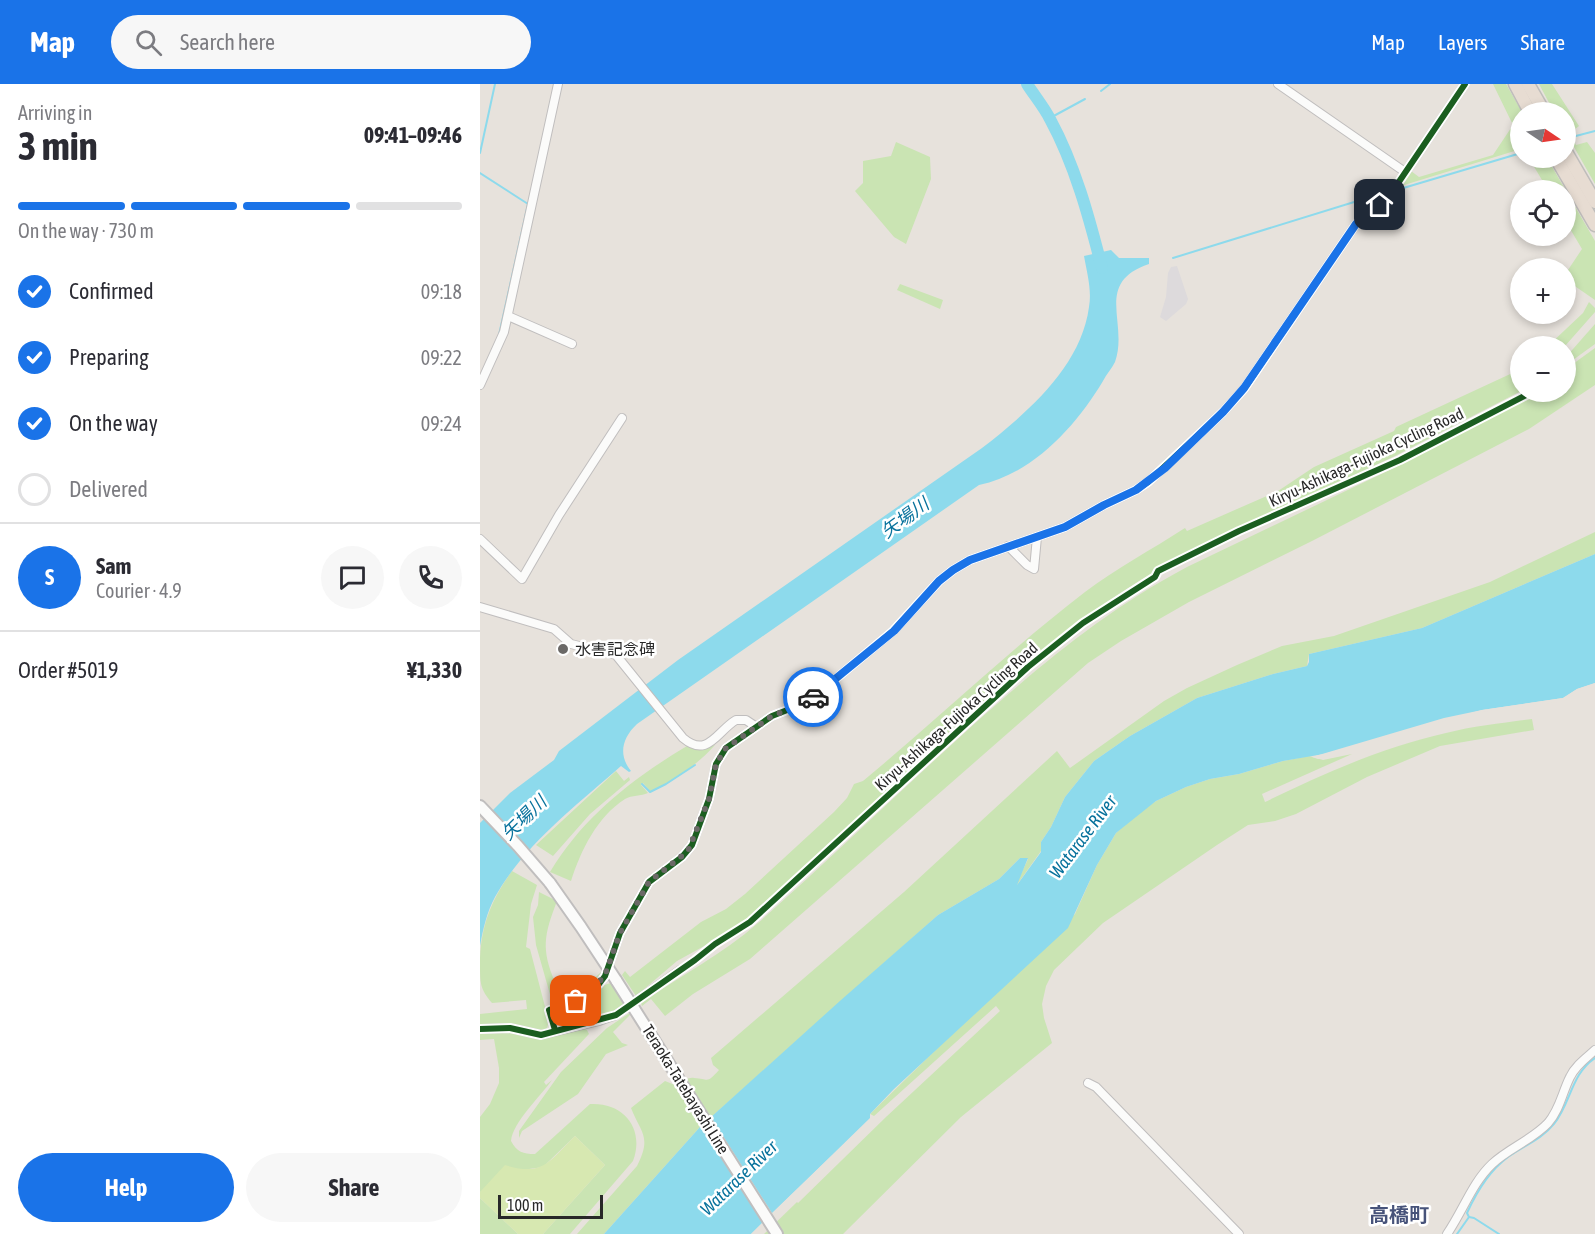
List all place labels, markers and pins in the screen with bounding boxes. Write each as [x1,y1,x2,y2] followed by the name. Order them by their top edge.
[1354,179,1405,230] pin
[575,640,655,658] place label: 水害記念碑
[556,642,570,656] marker: 水害記念碑
[550,975,601,1026] pin

